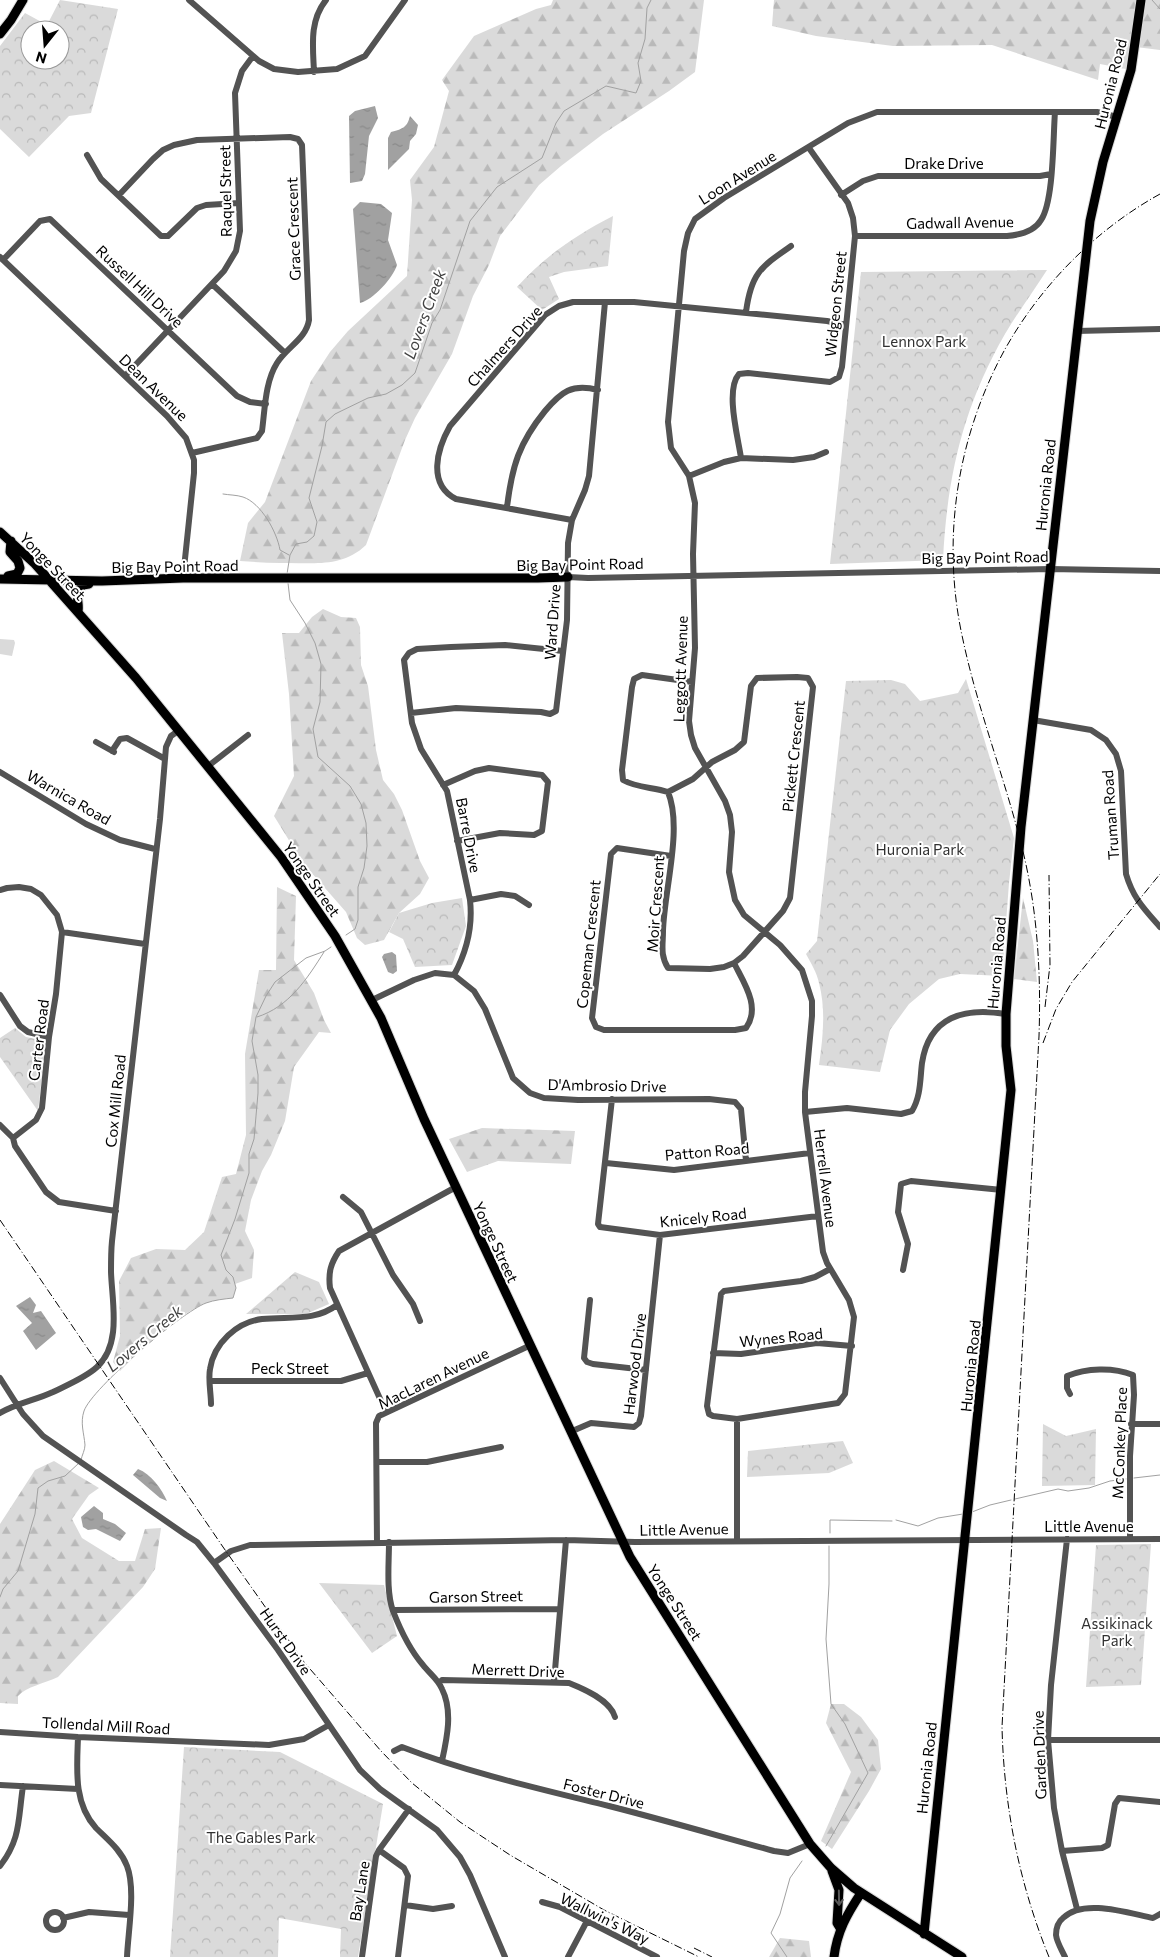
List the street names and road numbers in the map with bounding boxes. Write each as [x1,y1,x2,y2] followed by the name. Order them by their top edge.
[1090,37,1130,131] street label: Huronia Road
[215,145,235,237] street label: Raquel Street
[695,146,779,208] street label: Loon Avenue
[904,154,984,172] street label: Drake Drive
[282,177,304,281] street label: Grace Crescent
[906,212,1014,232] street label: Gadwall Avenue
[93,241,187,331] street label: Russell Hill Drive
[820,250,850,358] street label: Widgeon Street
[463,302,545,390] street label: Chalmers Drive
[116,350,192,424] street label: Dean Avenue
[1031,438,1059,532] street label: Huronia Road
[16,528,90,604] street label: Yonge Street
[921,547,1049,567] street label: Big Bay Point Road
[516,554,644,574] street label: Big Bay Point Road
[111,556,239,576] street label: Big Bay Point Road
[540,583,564,660] street label: Ward Drive
[669,615,691,723] street label: Leggott Avenue
[778,699,808,813] street label: Pickett Crescent
[24,766,114,828] street label: Warnica Road
[1098,769,1122,861] street label: Truman Road
[453,796,485,874] street label: Barre Drive
[280,838,344,920] street label: Yonge Street
[643,855,667,953] street label: Moir Crescent
[572,879,604,1009] street label: Copeman Crescent
[983,916,1009,1010] street label: Huronia Road
[24,998,52,1082] street label: Carter Road
[101,1054,129,1148] street label: Cox Mill Road
[547,1075,667,1095] street label: D'Ambrosio Drive
[811,1128,841,1228] street label: Herrell Avenue
[664,1138,750,1164] street label: Patton Road
[469,1199,523,1285] street label: Yonge Street
[659,1203,747,1231] street label: Knicely Road
[619,1312,649,1416] street label: Harwood Drive
[956,1319,984,1413] street label: Huronia Road
[738,1324,824,1350] street label: Wynes Road
[375,1343,491,1413] street label: MacLaren Avenue
[251,1359,329,1377] street label: Peck Street
[1108,1387,1130,1499] street label: McConkey Place
[1044,1517,1134,1535] street label: Little Avenue
[639,1519,729,1539] street label: Little Avenue
[644,1561,706,1643] street label: Yonge Street
[429,1586,523,1606] street label: Garson Street
[256,1604,316,1678] street label: Hurst Drive
[471,1659,565,1681] street label: Merrett Drive
[1028,1710,1050,1800] street label: Garden Drive
[41,1713,171,1737] street label: Tollendal Mill Road
[912,1721,940,1815] street label: Huronia Road
[562,1774,646,1812] street label: Foster Drive
[345,1859,373,1923] street label: Bay Lane
[557,1889,653,1947] street label: Wallwin's Way

